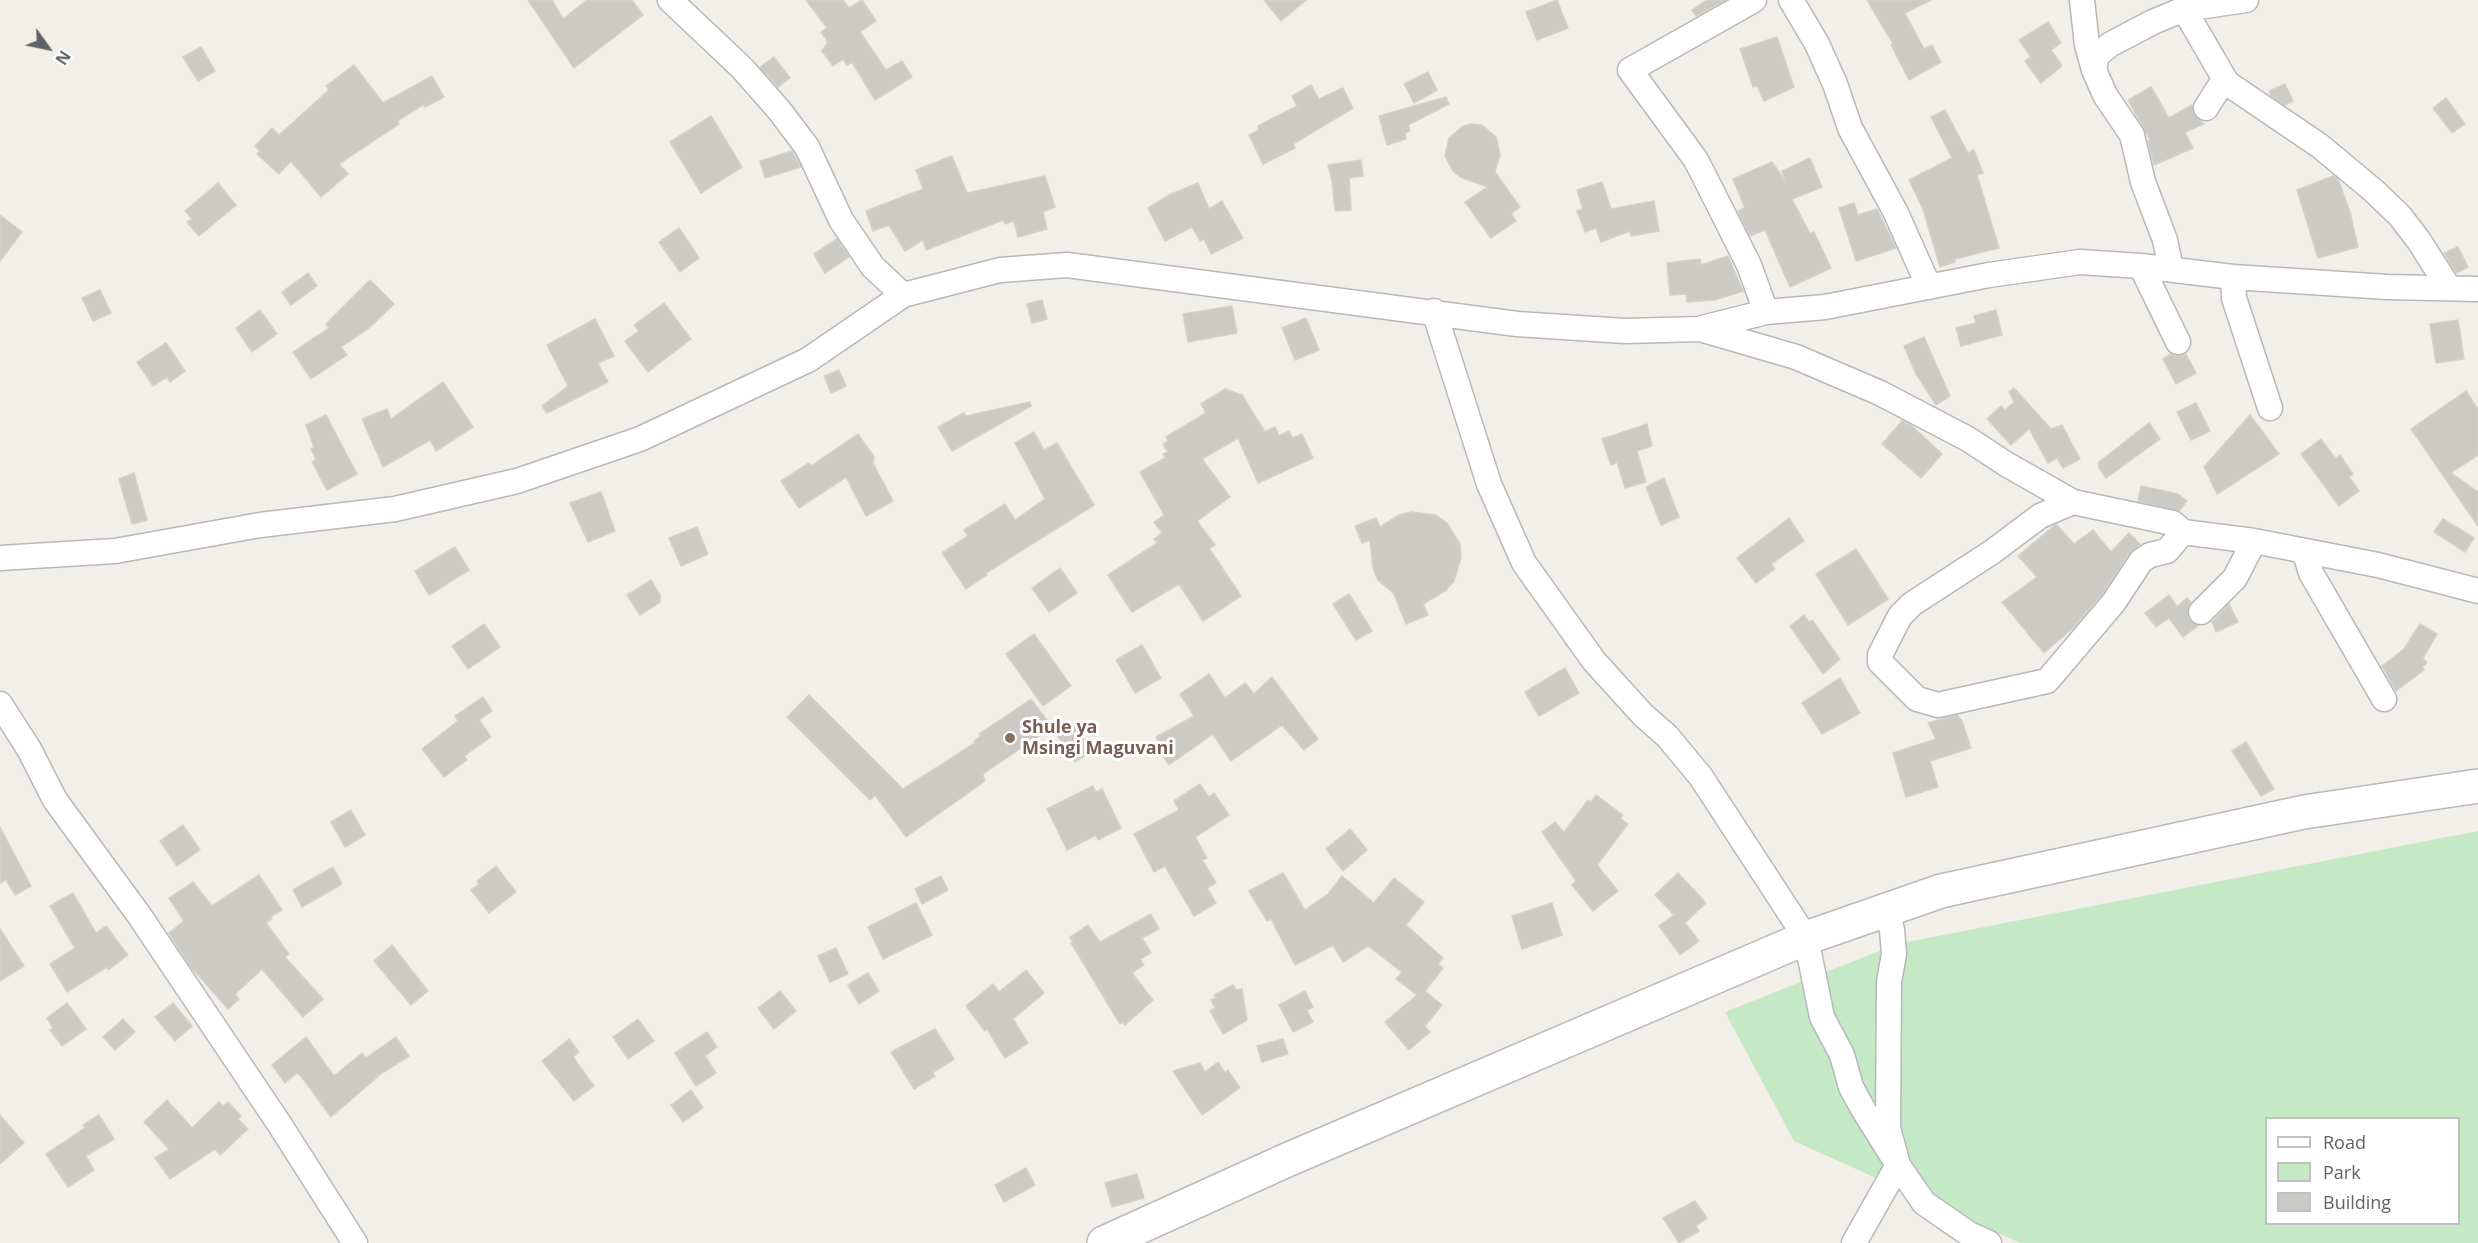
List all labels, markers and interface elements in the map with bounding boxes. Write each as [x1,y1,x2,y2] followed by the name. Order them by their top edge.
[18,18,78,78] north arrow
[50,46,76,69] text: N
[1022,717,1174,760] place label: Shule ya Msingi Maguvani
[1003,731,1017,745] marker: Shule ya Msingi Maguvani
[2265,1117,2460,1225] legend
[2323,1130,2366,1154] text: Road
[2323,1160,2361,1184] text: Park
[2323,1190,2391,1214] text: Building

